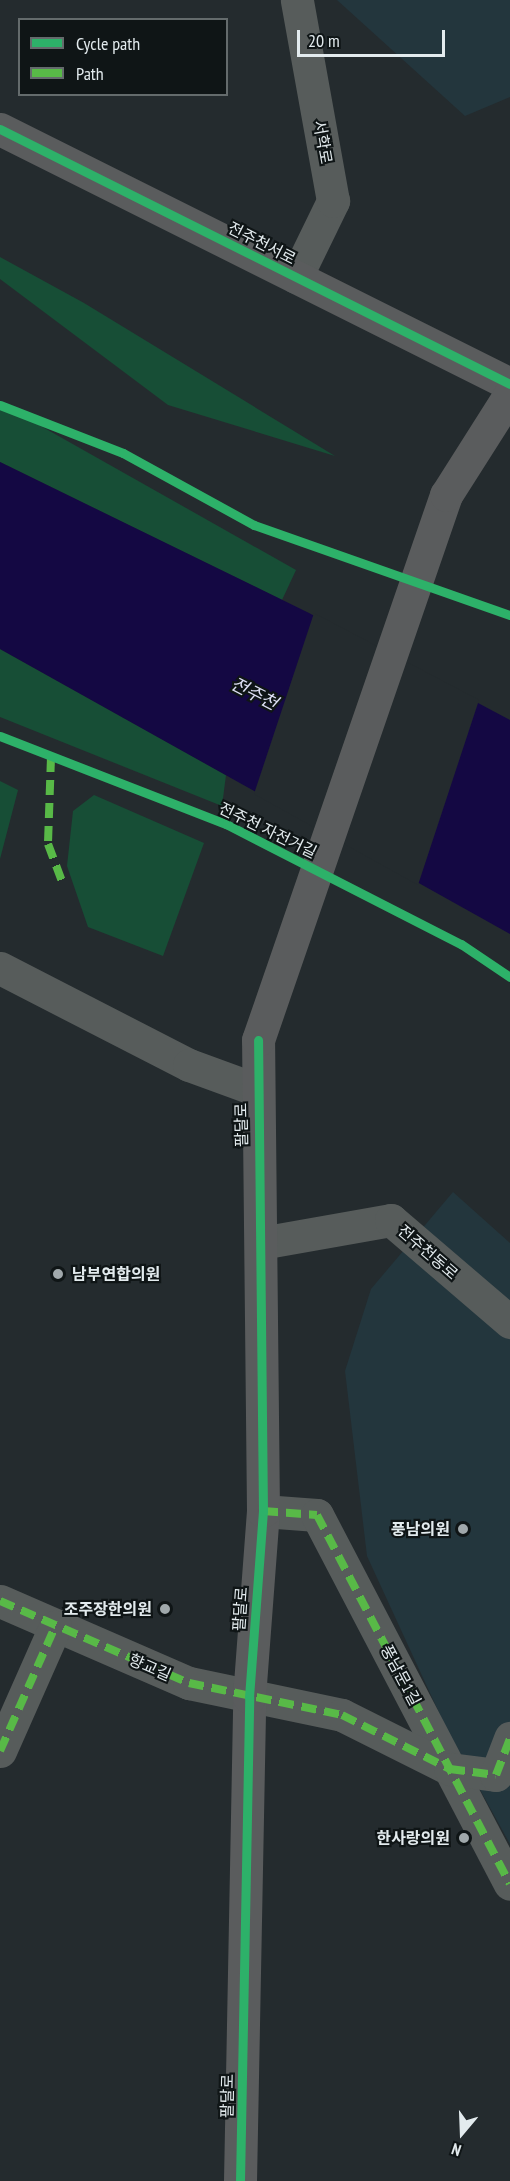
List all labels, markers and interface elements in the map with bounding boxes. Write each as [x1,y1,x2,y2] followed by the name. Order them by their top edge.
[18,18,228,96] legend
[300,18,448,56] scale bar
[308,29,340,52] text: 20 m
[76,32,140,55] text: Cycle path
[76,62,104,85] text: Path
[310,119,336,165] street label: 서학로
[225,218,299,268] street label: 전주천서로
[227,673,281,715] water label: 전주천
[216,798,320,862] street label: 전주천 자전거길
[231,1103,251,1147] street label: 팔달로
[394,1221,462,1283] street label: 전주천동로
[72,1264,160,1284] place label: 남부연합의원
[49,1265,67,1283] marker: 남부연합의원
[391,1519,450,1539] place label: 풍남의원
[454,1520,472,1538] marker: 풍남의원
[229,1586,251,1632] street label: 팔달로
[64,1599,152,1619] place label: 조주장한의원
[156,1600,174,1618] marker: 조주장한의원
[377,1641,425,1709] street label: 풍남문1길
[126,1650,174,1684] street label: 향교길
[376,1828,450,1848] place label: 한사랑의원
[455,1829,473,1847] marker: 한사랑의원
[217,2074,237,2118] street label: 팔달로
[432,2103,492,2163] north arrow
[449,2139,463,2161] text: N

